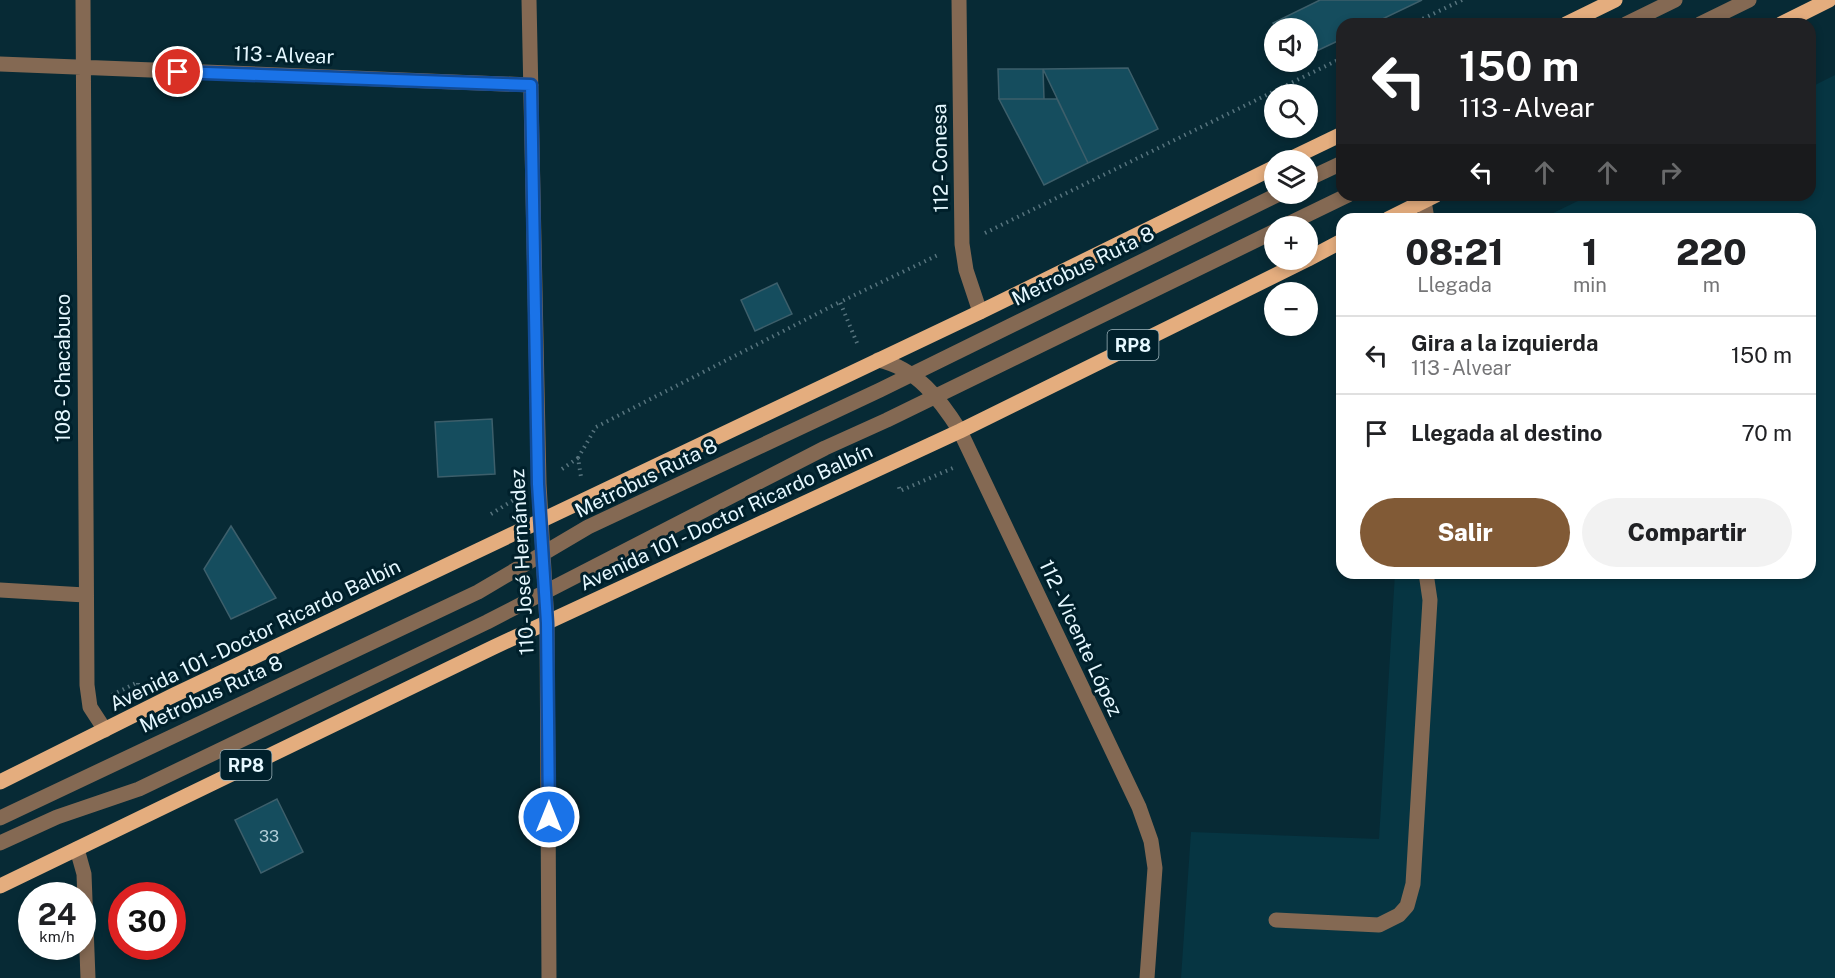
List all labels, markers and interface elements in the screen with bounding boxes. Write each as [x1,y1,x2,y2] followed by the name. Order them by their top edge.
[1264,18,1318,336] map controls
[1264,18,1318,72] button: sound
[233,41,335,69] street label: 113 - Alvear
[1459,41,1579,90] text: 150 m
[1360,42,1438,120] icon: left
[152,46,203,97] pin
[161,55,194,88] icon: arrive
[1264,84,1318,138] button: search
[1459,91,1595,123] text: 113 - Alvear
[927,103,953,213] street label: 112 - Conesa
[1264,150,1318,204] button: layers
[1465,156,1498,189] icon: left
[1528,156,1561,189] icon: ahead
[1591,156,1624,189] icon: ahead
[1654,156,1687,189] icon: right
[1264,216,1318,270] button: +
[1008,221,1158,311] street label: Metrobus Ruta 8
[1405,231,1504,273] text: 08:21
[1582,231,1598,273] text: 1
[1676,231,1747,273] text: 220
[1417,273,1492,297] text: Llegada
[1573,273,1607,297] text: min
[1703,273,1720,297] text: m
[1264,282,1318,336] button: −
[51,294,75,442] street label: 108 - Chacabuco
[1108,330,1158,360] road number: RP8
[1411,330,1598,356] text: Gira a la izquierda
[1360,339,1393,372] icon: left
[1731,342,1792,368] text: 150 m
[1411,356,1511,380] text: 113 - Alvear
[1360,417,1393,450] icon: arrive
[1411,420,1602,446] text: Llegada al destino
[1741,420,1792,446] text: 70 m
[571,433,721,523] street label: Metrobus Ruta 8
[576,438,876,596] street label: Avenida 101 - Doctor Ricardo Balbín
[505,468,539,656] street label: 110 - José Hernández
[1360,498,1570,567] button: Salir
[1582,498,1792,567] button: Compartir
[106,554,404,716] street label: Avenida 101 - Doctor Ricardo Balbín
[1034,556,1128,720] street label: 112 - Vicente López
[136,650,286,738] street label: Metrobus Ruta 8
[220,750,272,780] road number: RP8
[517,785,581,849] position arrow
[259,827,279,846] house number: 33
[108,882,186,960] speed limit sign: 30
[38,896,76,932] text: 24
[39,928,75,945] text: km/h

